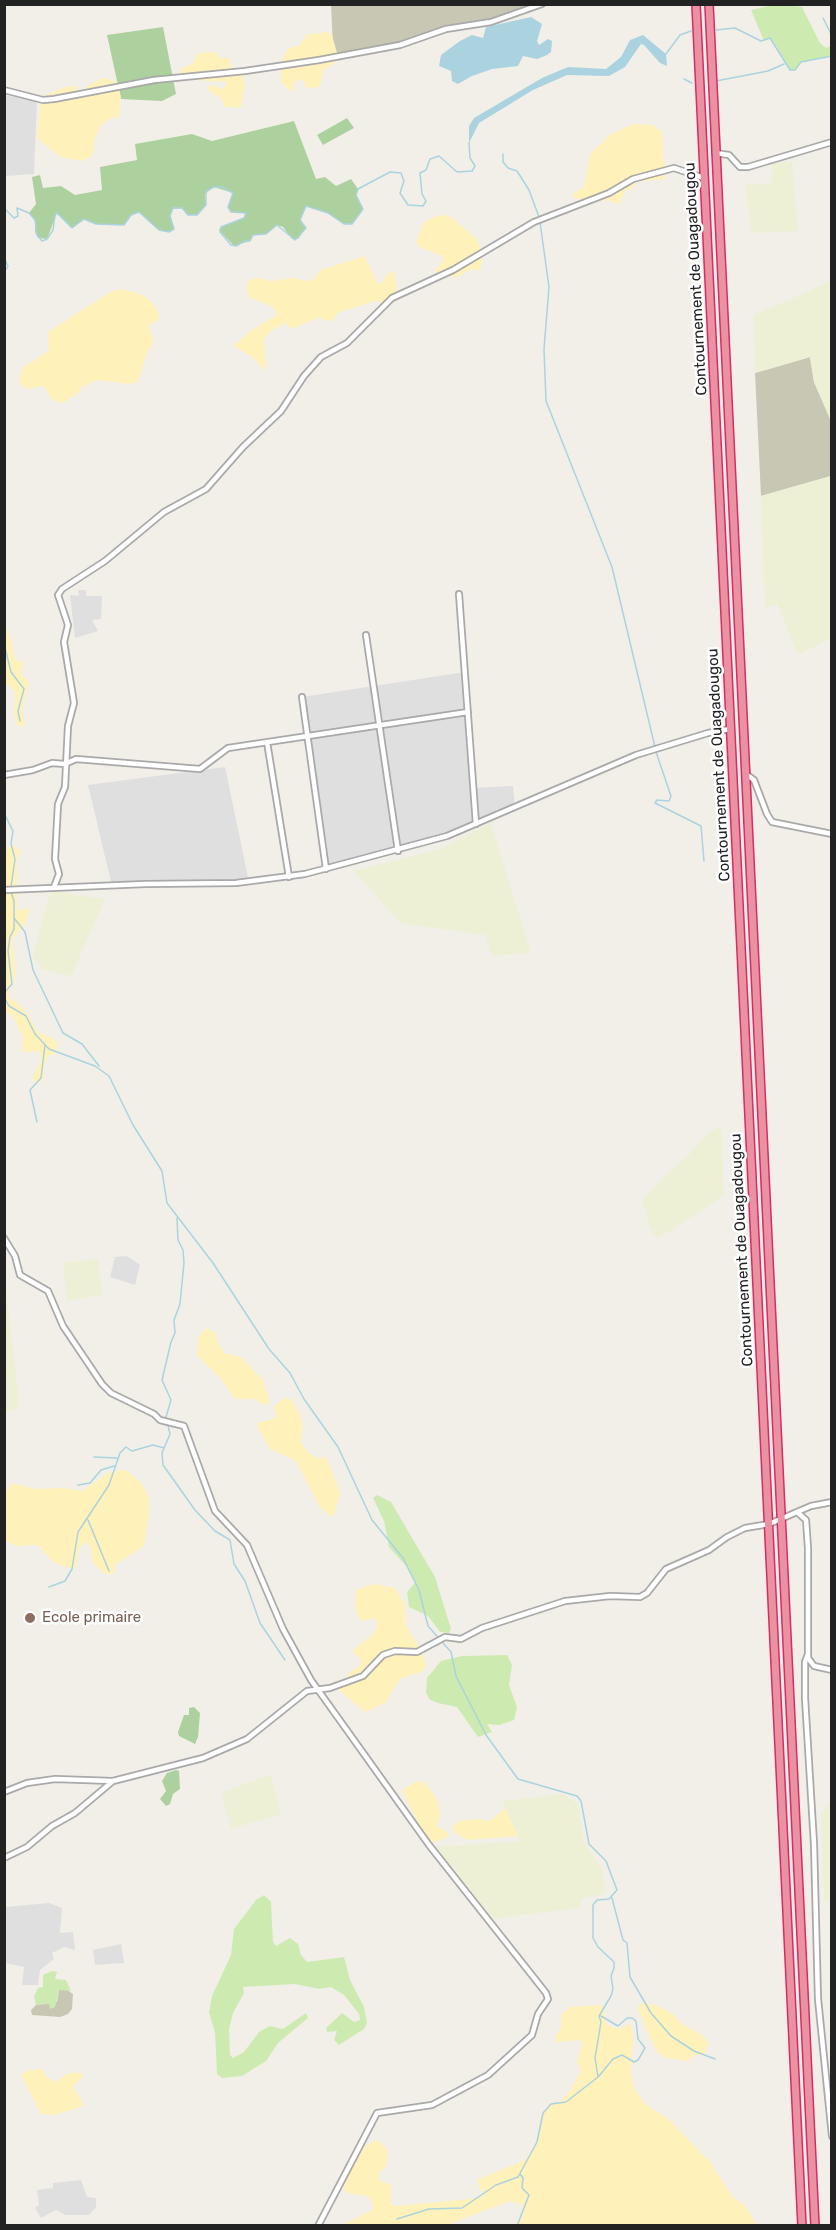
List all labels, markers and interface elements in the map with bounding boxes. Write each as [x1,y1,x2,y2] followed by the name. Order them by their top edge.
[681,162,711,396] street label: Contournement de Ouagadougou
[704,648,734,882] street label: Contournement de Ouagadougou
[727,1133,757,1367] street label: Contournement de Ouagadougou
[42,1609,141,1627] place label: Ecole primaire
[23,1611,37,1625] marker: Ecole primaire

